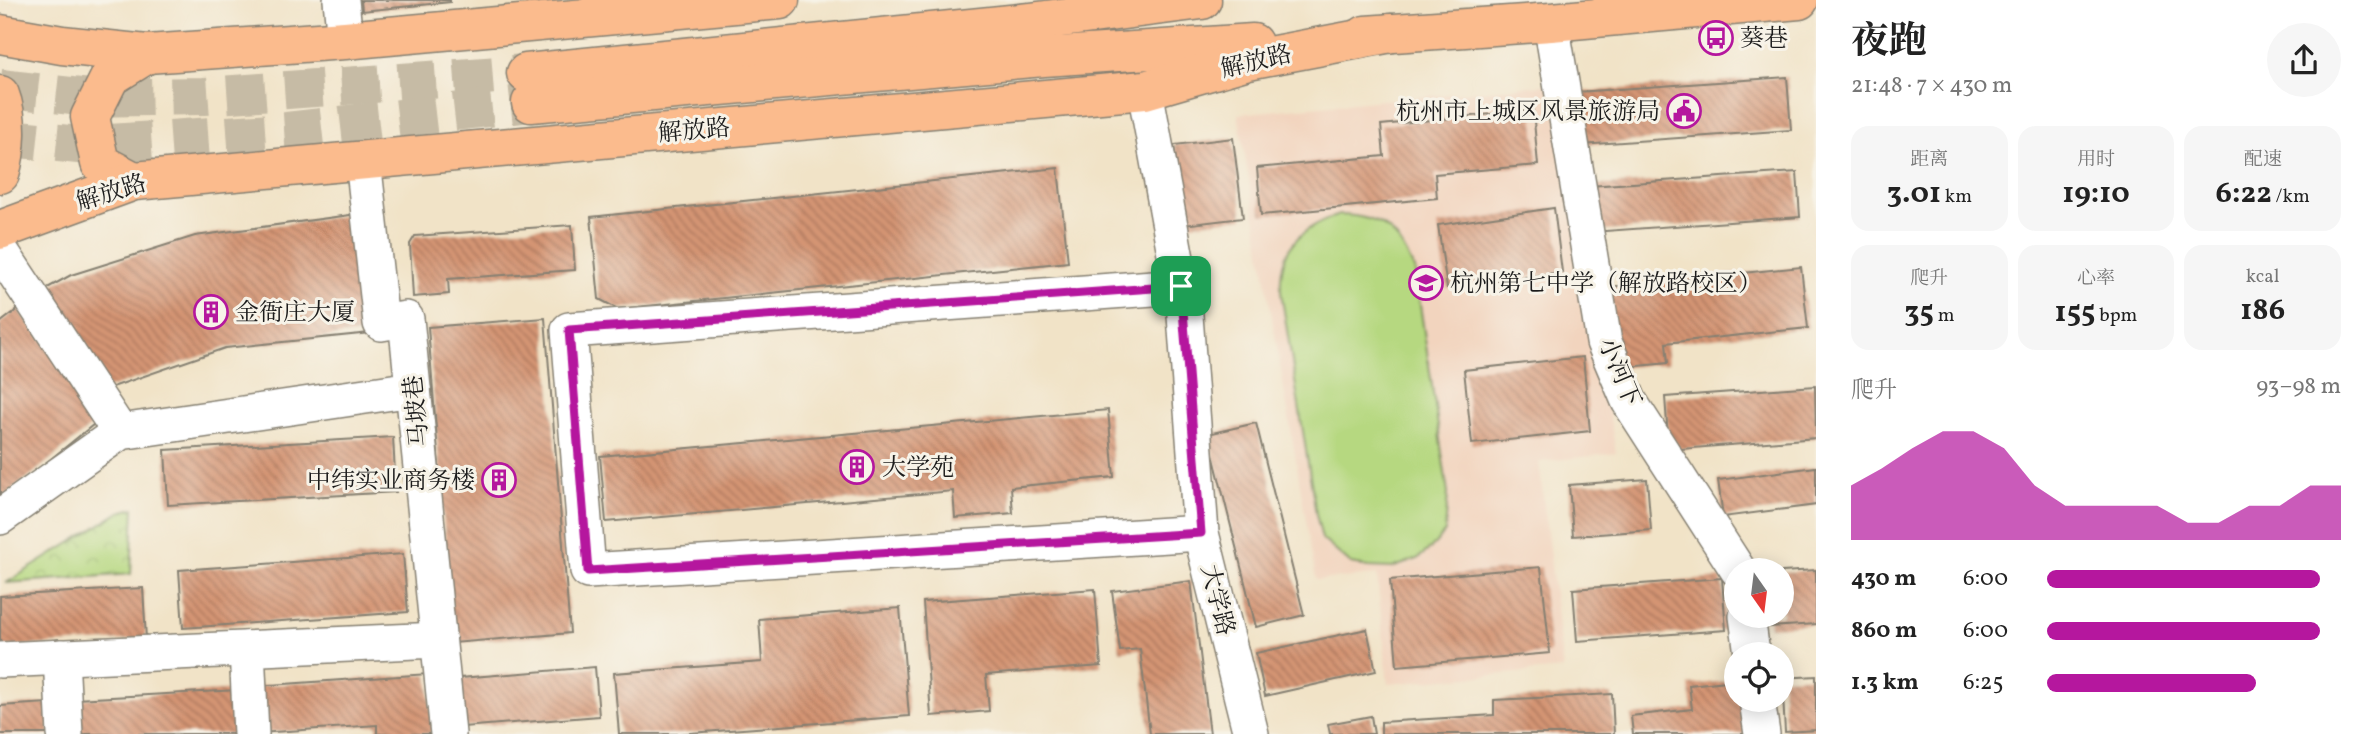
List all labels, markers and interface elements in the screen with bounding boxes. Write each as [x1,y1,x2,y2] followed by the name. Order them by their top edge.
[1851,17,1927,70] text: 夜跑
[1697,19,1735,57] bus stop icon: 葵巷
[1740,23,1788,57] place label: 葵巷
[2267,23,2341,97] button: share
[1218,38,1295,88] street label: 解放路
[1851,70,2012,102] text: 21:48 · 7 × 430 m
[1665,92,1703,130] public building icon: 杭州市上城区风景旅游局
[1396,96,1660,130] place label: 杭州市上城区风景旅游局
[657,112,732,152] street label: 解放路
[1910,147,1948,173] text: 距离
[2077,147,2115,173] text: 用时
[2244,147,2282,173] text: 配速
[72,167,151,221] street label: 解放路
[1887,173,1941,215] text: 3.01
[2062,173,2130,215] text: 19:10
[2216,173,2272,215] text: 6:22
[1941,184,1972,210] text: km
[2272,184,2310,210] text: /km
[1151,256,1211,316] pin
[1407,264,1445,302] school or university icon: 杭州第七中学（解放路校区）
[2246,264,2280,290] text: kcal
[1910,266,1948,292] text: 爬升
[2077,266,2115,292] text: 心率
[1162,267,1200,305] icon: arrive
[1450,268,1762,302] place label: 杭州第七中学（解放路校区）
[2240,290,2285,332] text: 186
[1904,292,1934,334] text: 35
[2055,292,2096,334] text: 155
[192,293,230,331] building icon: 金衙庄大厦
[235,297,355,331] place label: 金衙庄大厦
[1934,303,1955,329] text: m
[2096,303,2137,329] text: bpm
[1588,333,1648,413] street label: 小河下
[2256,371,2341,403] text: 93–98 m
[397,373,439,448] street label: 马坡巷
[1851,375,1897,407] text: 爬升
[838,448,876,486] building icon: 大学苑
[882,452,954,486] place label: 大学苑
[480,461,518,499] building icon: 中纬实业商务楼
[307,465,475,499] place label: 中纬实业商务楼
[1724,558,1794,628] north arrow
[1724,558,1794,712] map controls
[1191,561,1241,640] street label: 大学路
[1851,563,1917,595] text: 430 m
[1963,563,2008,595] text: 6:00
[1851,615,1917,647] text: 860 m
[1963,615,2008,647] text: 6:00
[1724,642,1794,712] button: locate
[1851,667,1919,699] text: 1.3 km
[1963,667,2003,699] text: 6:25

